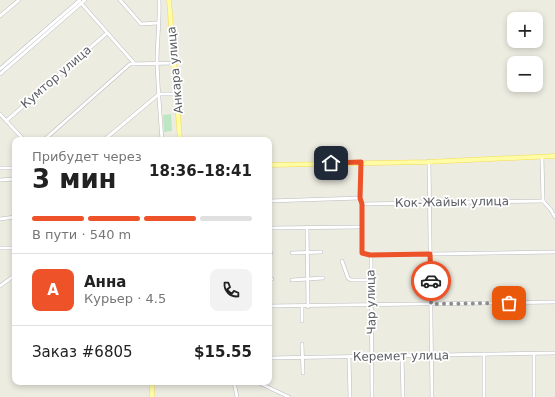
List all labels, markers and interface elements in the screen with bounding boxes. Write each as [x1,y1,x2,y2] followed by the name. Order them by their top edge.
[507,12,543,92] map controls
[507,12,543,48] button: +
[164,26,186,114] street label: Анкара улица
[18,43,94,111] street label: Кумтор улица
[507,56,543,92] button: −
[314,146,348,180] pin
[32,149,142,164] text: Прибудет через
[320,152,342,174] icon: home
[149,162,252,180] text: 18:36–18:41
[32,164,117,194] text: 3 мин
[395,194,509,210] street label: Кок-Жайык улица
[32,227,131,242] text: В пути · 540 m
[411,261,451,301] courier
[210,269,252,311] button: phone
[363,269,379,335] street label: Чар улица
[420,270,442,292] icon: car
[84,273,126,291] text: Анна
[47,281,59,299] text: А
[492,286,526,320] pin
[84,291,166,306] text: Курьер · 4.5
[498,292,520,314] icon: bag
[32,343,133,361] text: Заказ #6805
[194,343,252,361] text: $15.55
[353,348,449,364] street label: Керемет улица

